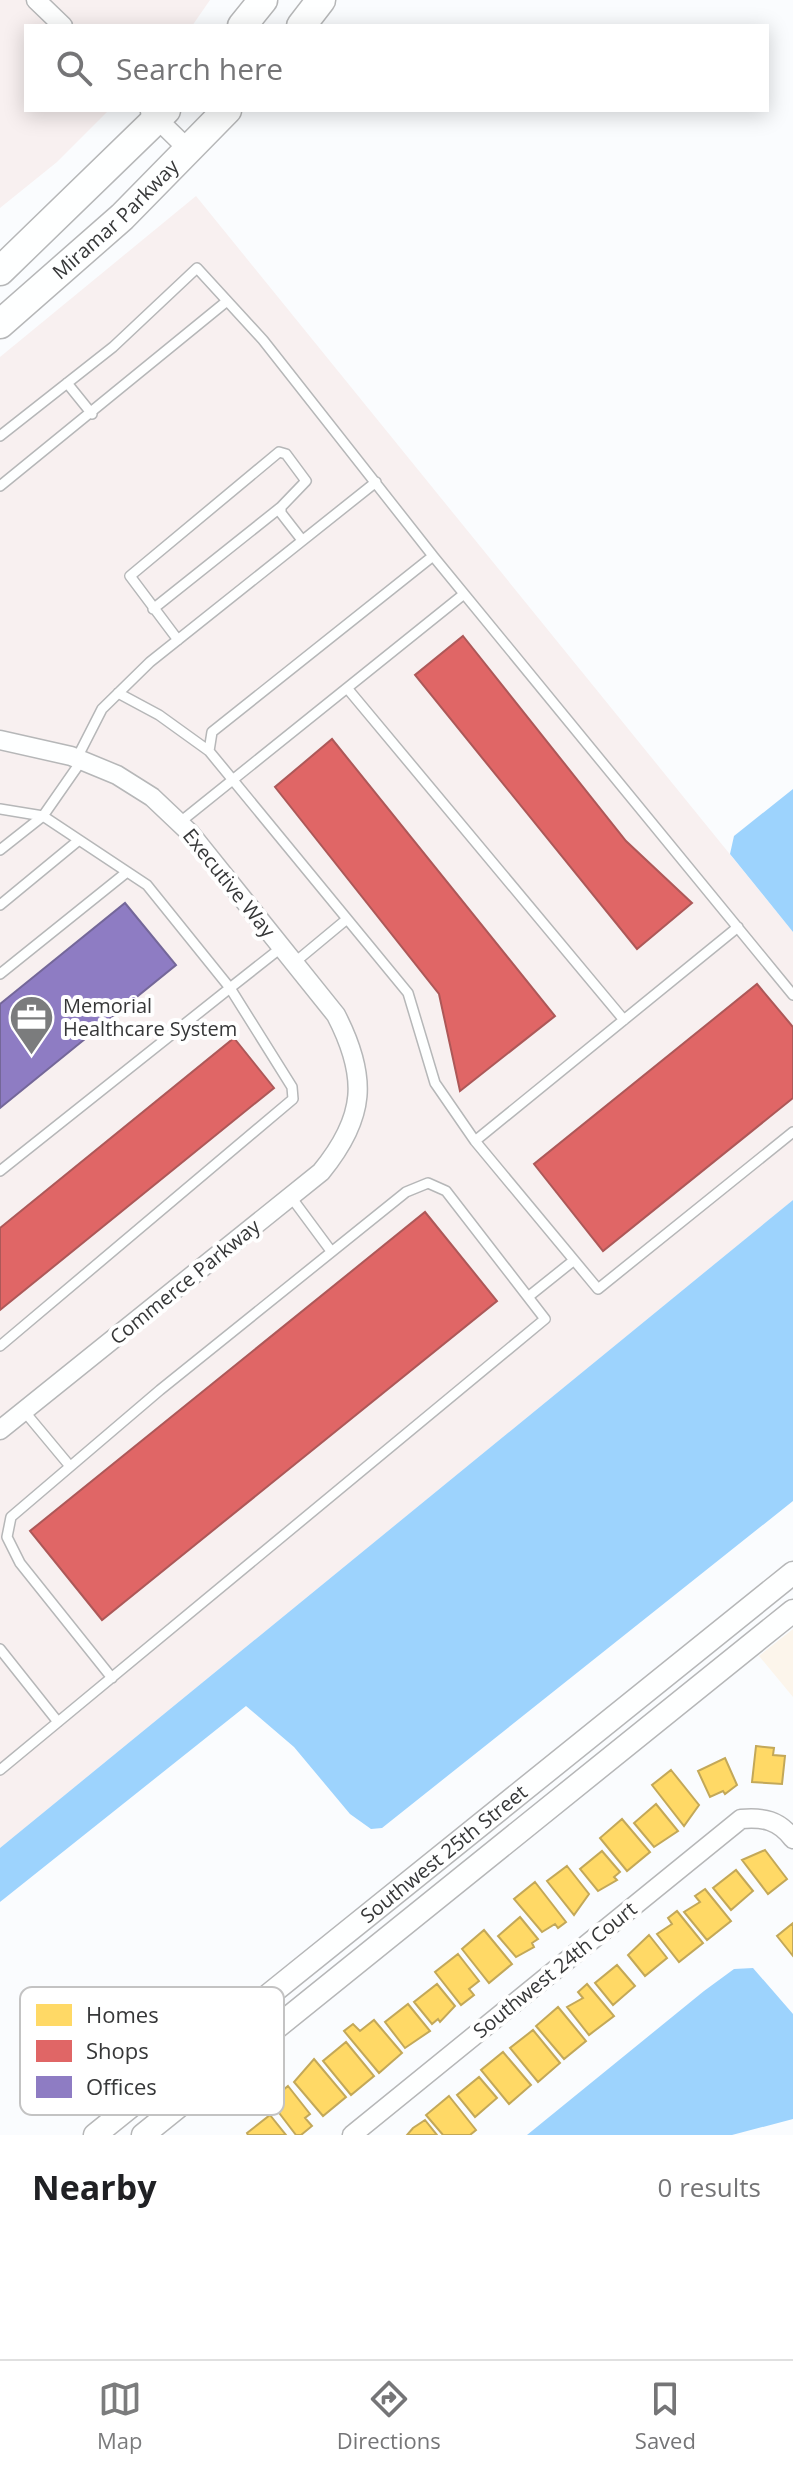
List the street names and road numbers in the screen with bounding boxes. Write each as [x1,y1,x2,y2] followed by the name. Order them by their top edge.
[46,152,185,285] street label: Miramar Parkway
[177,823,282,944] street label: Executive Way
[104,1212,266,1350] street label: Commerce Parkway
[355,1778,533,1929] street label: Southwest 25th Street
[467,1895,642,2044] street label: Southwest 24th Court

